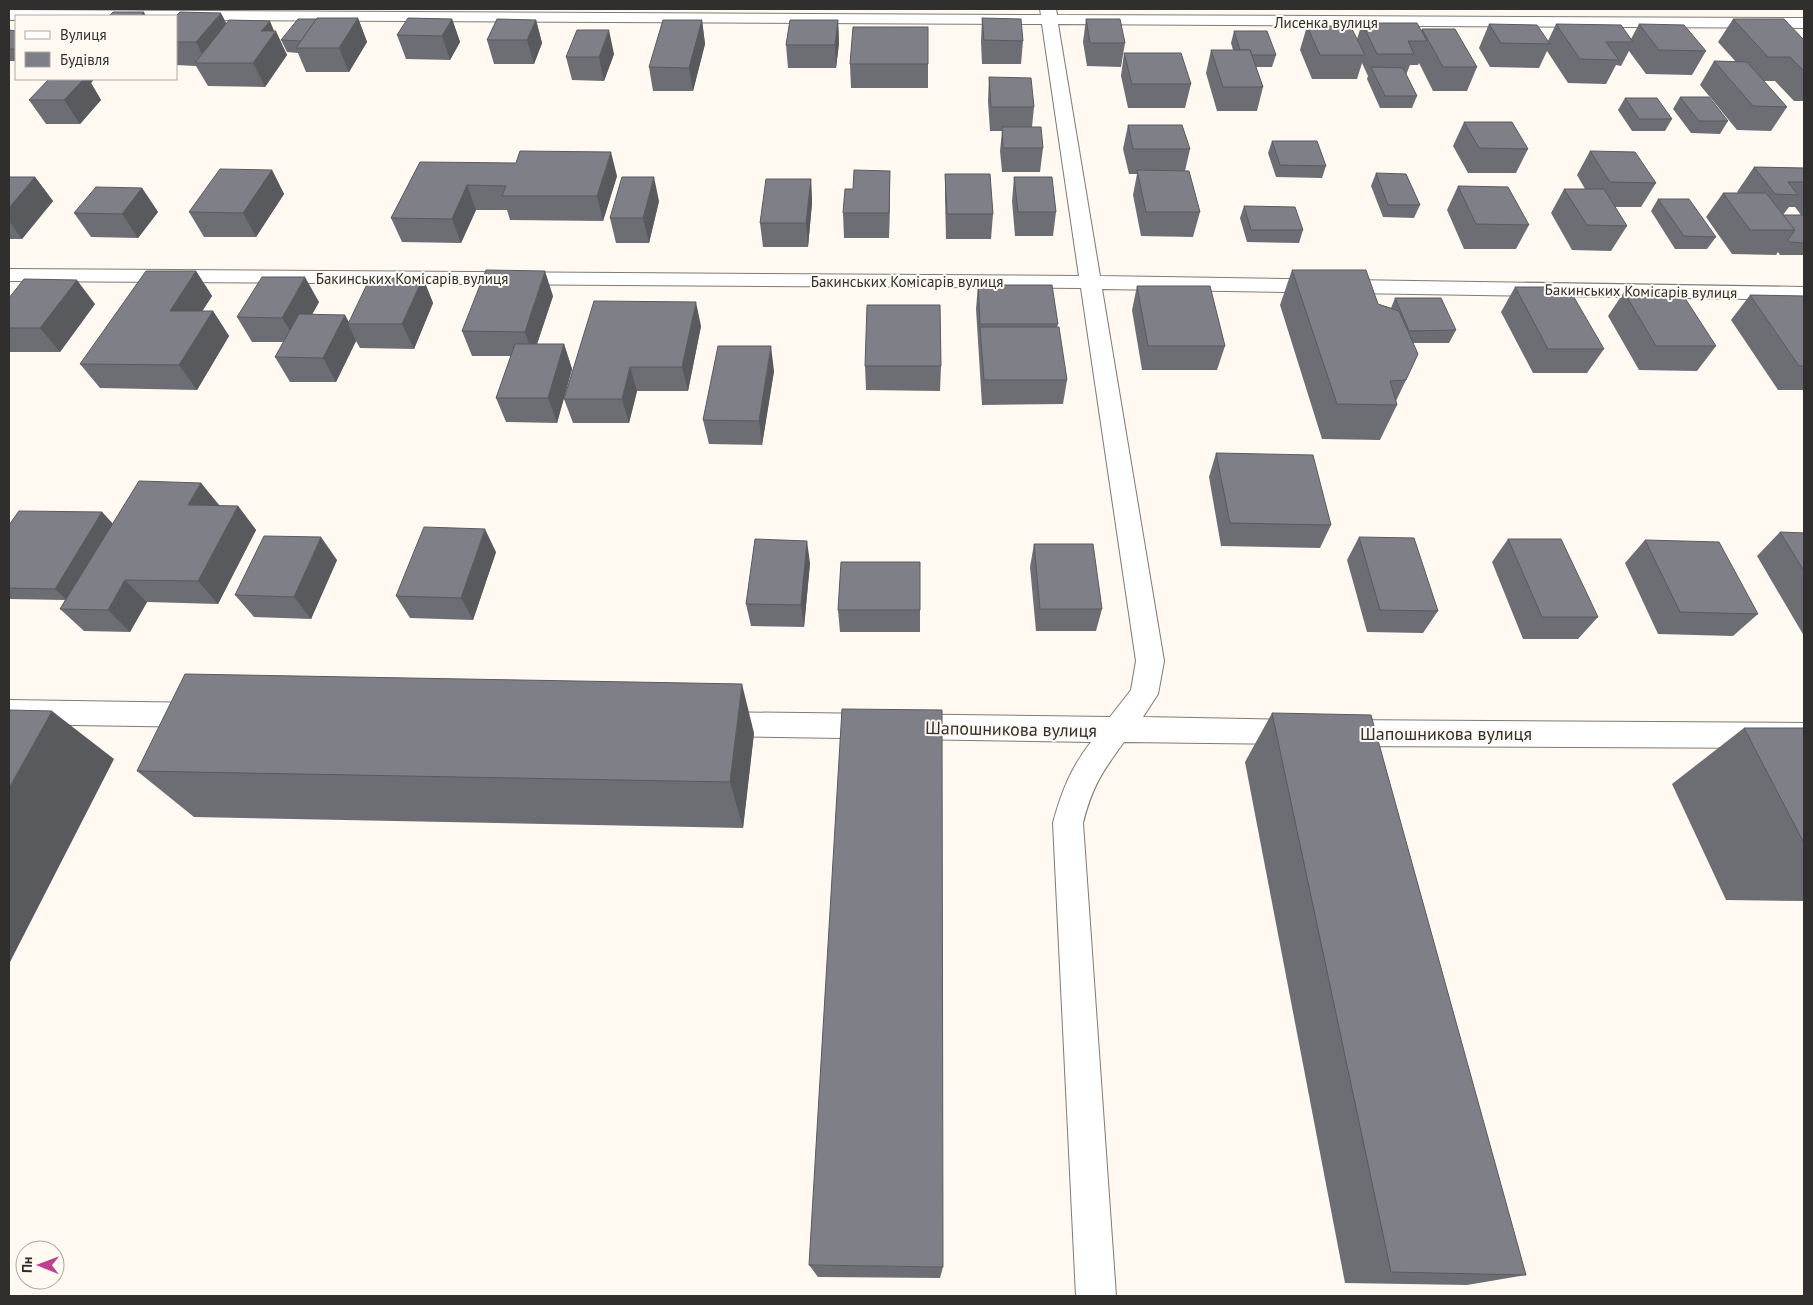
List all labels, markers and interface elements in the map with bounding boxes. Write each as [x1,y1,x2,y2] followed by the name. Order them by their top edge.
[1273,13,1378,32] street label: Лисенка вулиця
[15,15,178,80] legend
[60,25,107,44] text: Вулиця
[60,50,109,69] text: Будівля
[316,269,508,288] street label: Бакинських Комісарів вулиця
[811,272,1003,291] street label: Бакинських Комісарів вулиця
[1545,280,1737,302] street label: Бакинських Комісарів вулиця
[925,716,1097,742] street label: Шапошникова вулиця
[1360,722,1532,745] street label: Шапошникова вулиця
[15,1240,65,1290] north arrow
[18,1256,36,1273] text: Пн

